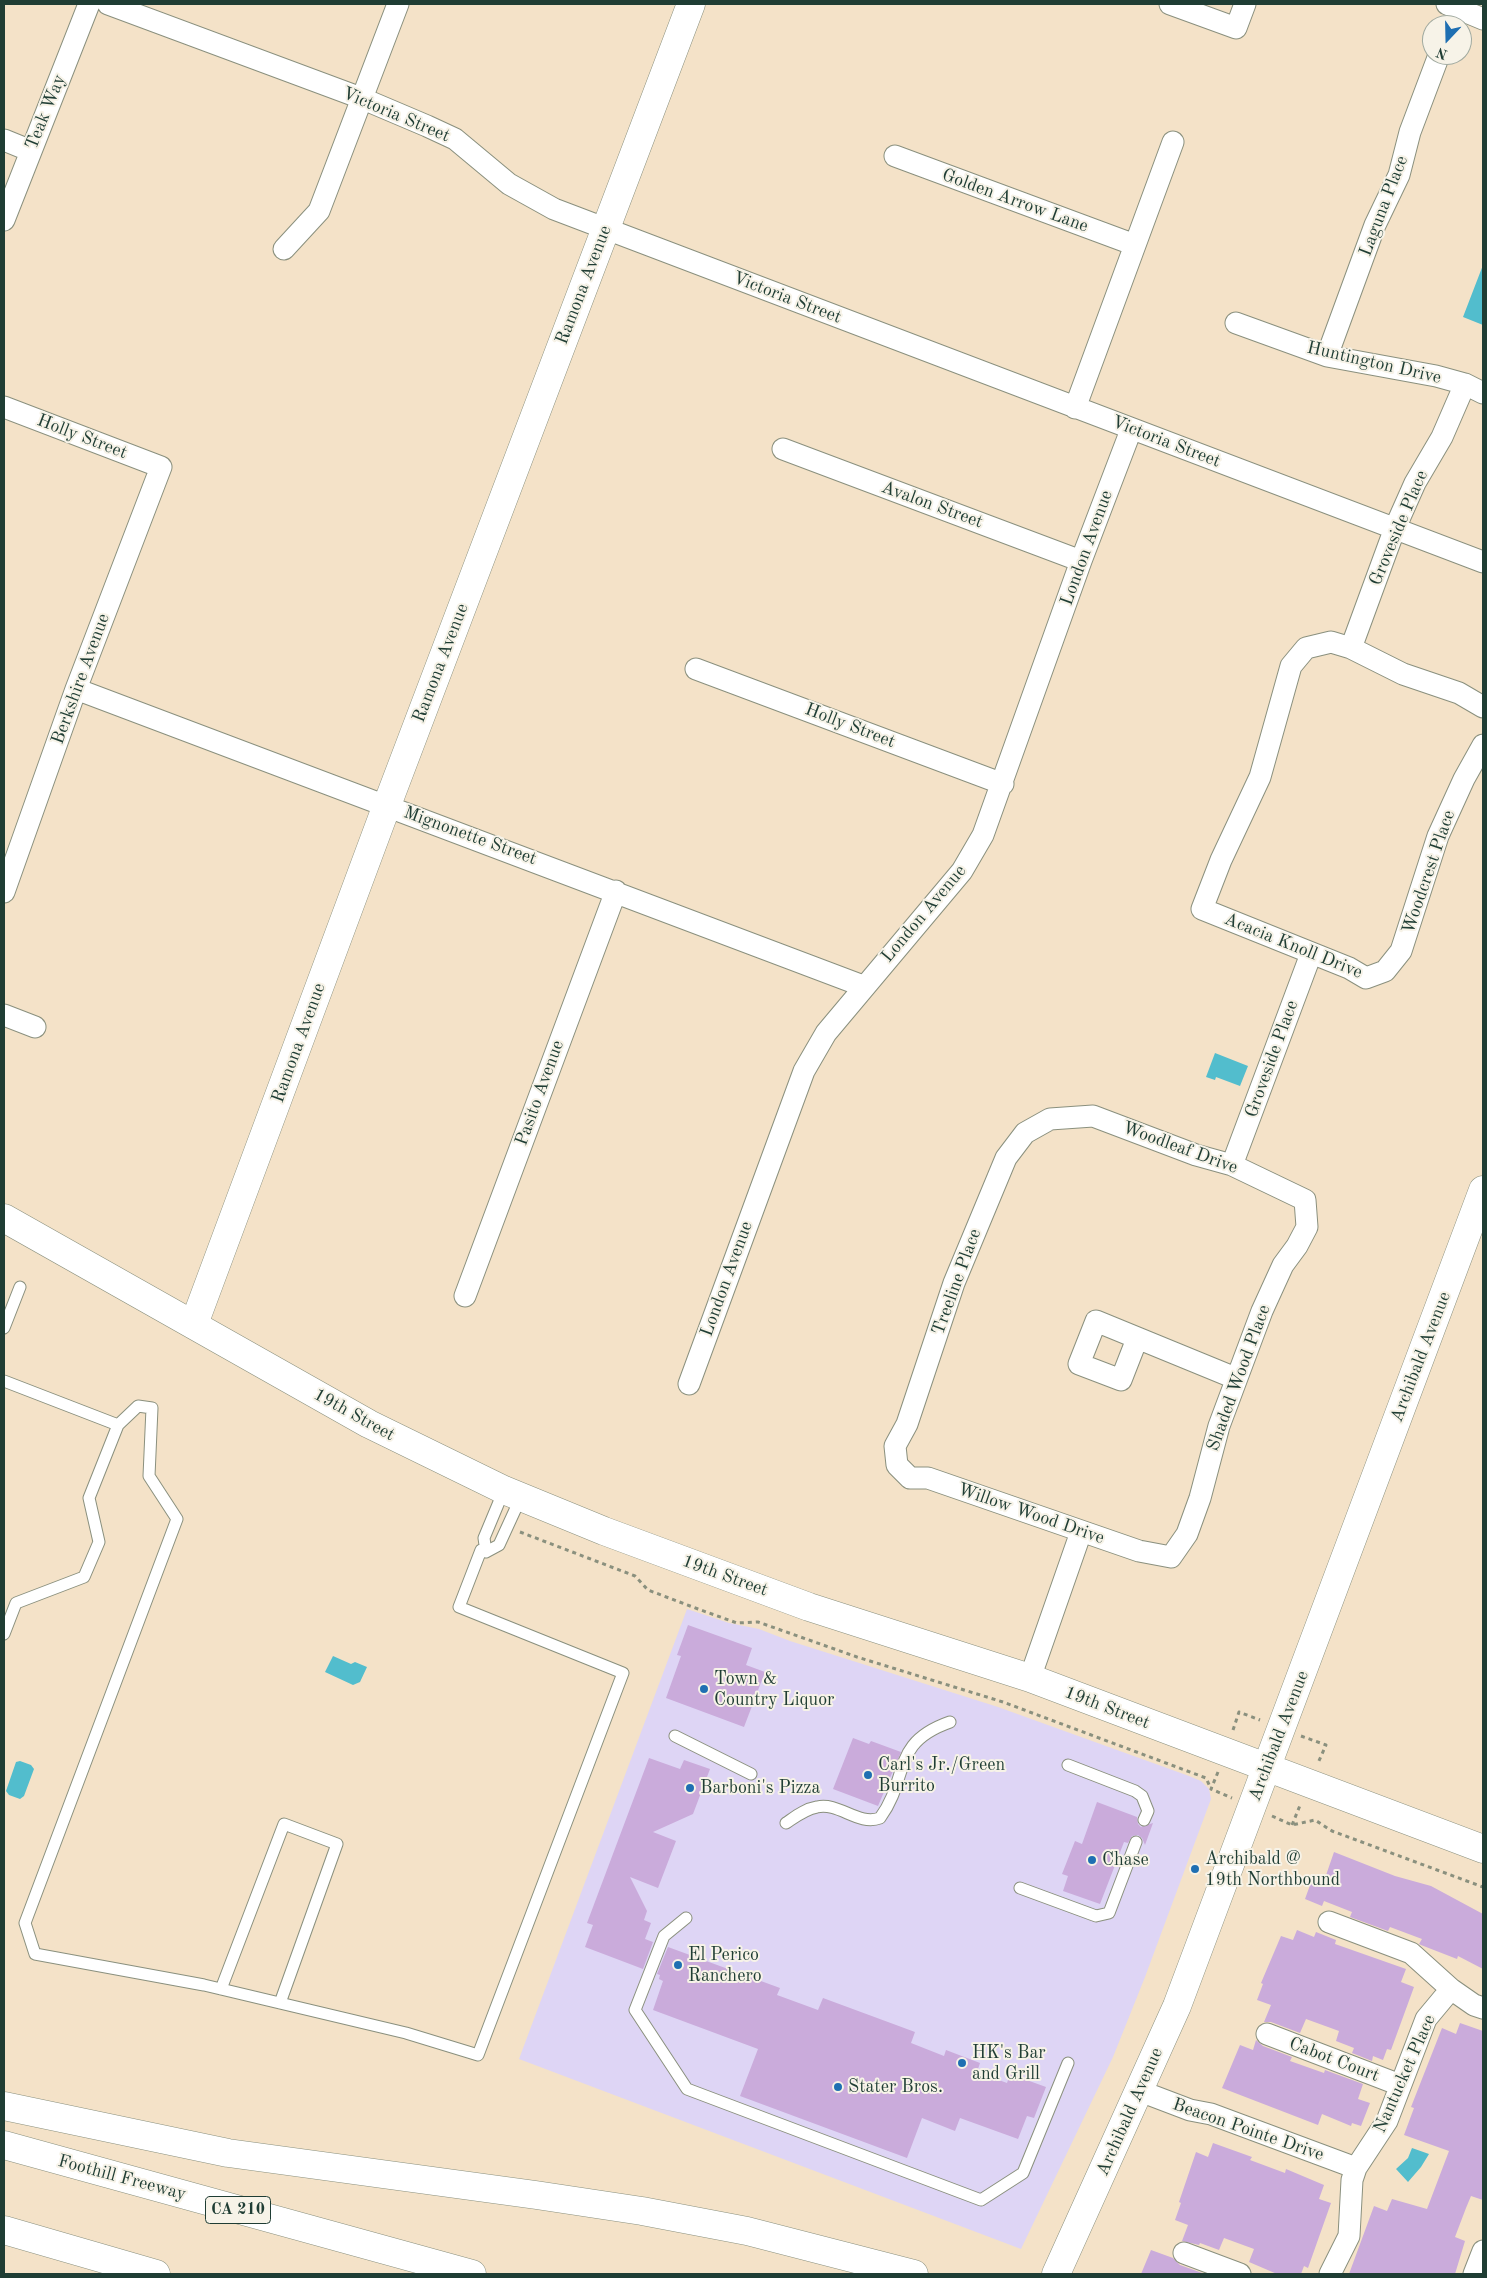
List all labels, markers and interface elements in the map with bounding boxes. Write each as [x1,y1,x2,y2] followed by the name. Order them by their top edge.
[1422,15,1472,65] north arrow
[1434,45,1449,62] text: N
[21,71,71,153] street label: Teak Way
[339,83,453,147] street label: Victoria Street
[1355,153,1413,259] street label: Laguna Place
[939,164,1091,238] street label: Golden Arrow Lane
[551,222,617,348] street label: Ramona Avenue
[729,267,845,329] street label: Victoria Street
[1305,337,1443,389] street label: Huntington Drive
[34,410,130,464] street label: Holly Street
[1108,411,1224,473] street label: Victoria Street
[1365,467,1433,589] street label: Groveside Place
[878,477,986,533] street label: Avalon Street
[1056,487,1118,609] street label: London Avenue
[408,600,474,726] street label: Ramona Avenue
[47,611,115,747] street label: Berkshire Avenue
[802,699,898,753] street label: Holly Street
[401,802,539,870] street label: Mignonette Street
[1398,807,1460,937] street label: Woodcrest Place
[877,861,971,967] street label: London Avenue
[1221,908,1365,984] street label: Acacia Knoll Drive
[267,980,331,1106] street label: Ramona Avenue
[1241,998,1303,1120] street label: Groveside Place
[511,1037,569,1149] street label: Pasito Avenue
[1119,1117,1241,1179] street label: Woodleaf Drive
[696,1218,758,1340] street label: London Avenue
[928,1226,986,1338] street label: Treeline Place
[1386,1289,1456,1425] street label: Archibald Avenue
[1203,1302,1275,1454] street label: Shaded Wood Place
[310,1384,398,1446] street label: 19th Street
[955,1479,1107,1549] street label: Willow Wood Drive
[679,1551,771,1601] street label: 19th Street
[714,1668,834,1710] place label: Town & Country Liquor
[1244,1668,1314,1804] street label: Archibald Avenue
[1061,1682,1153,1734] street label: 19th Street
[698,1683,710,1695] marker: Town & Country Liquor
[878,1754,1005,1796] place label: Carl's Jr./Green Burrito
[862,1769,874,1781] marker: Carl's Jr./Green Burrito
[700,1777,820,1799] place label: Barboni's Pizza
[684,1782,696,1794] marker: Barboni's Pizza
[1205,1848,1340,1890] place label: Archibald @ 19th Northbound
[1102,1849,1149,1871] place label: Chase
[1086,1854,1098,1866] marker: Chase
[1189,1863,1201,1875] marker: Archibald @ 19th Northbound
[688,1944,762,1986] place label: El Perico Ranchero
[672,1959,684,1971] marker: El Perico Ranchero
[1369,2011,1441,2137] street label: Nantucket Place
[1286,2033,1382,2087] street label: Cabot Court
[972,2042,1046,2084] place label: HK's Bar and Grill
[1092,2044,1168,2180] street label: Archibald Avenue
[956,2057,968,2069] marker: HK's Bar and Grill
[848,2076,943,2098] place label: Stater Bros.
[832,2081,844,2093] marker: Stater Bros.
[1169,2094,1327,2166] street label: Beacon Pointe Drive
[55,2150,189,2206] street label: Foothill Freeway
[206,2196,270,2224] road number: CA 210

